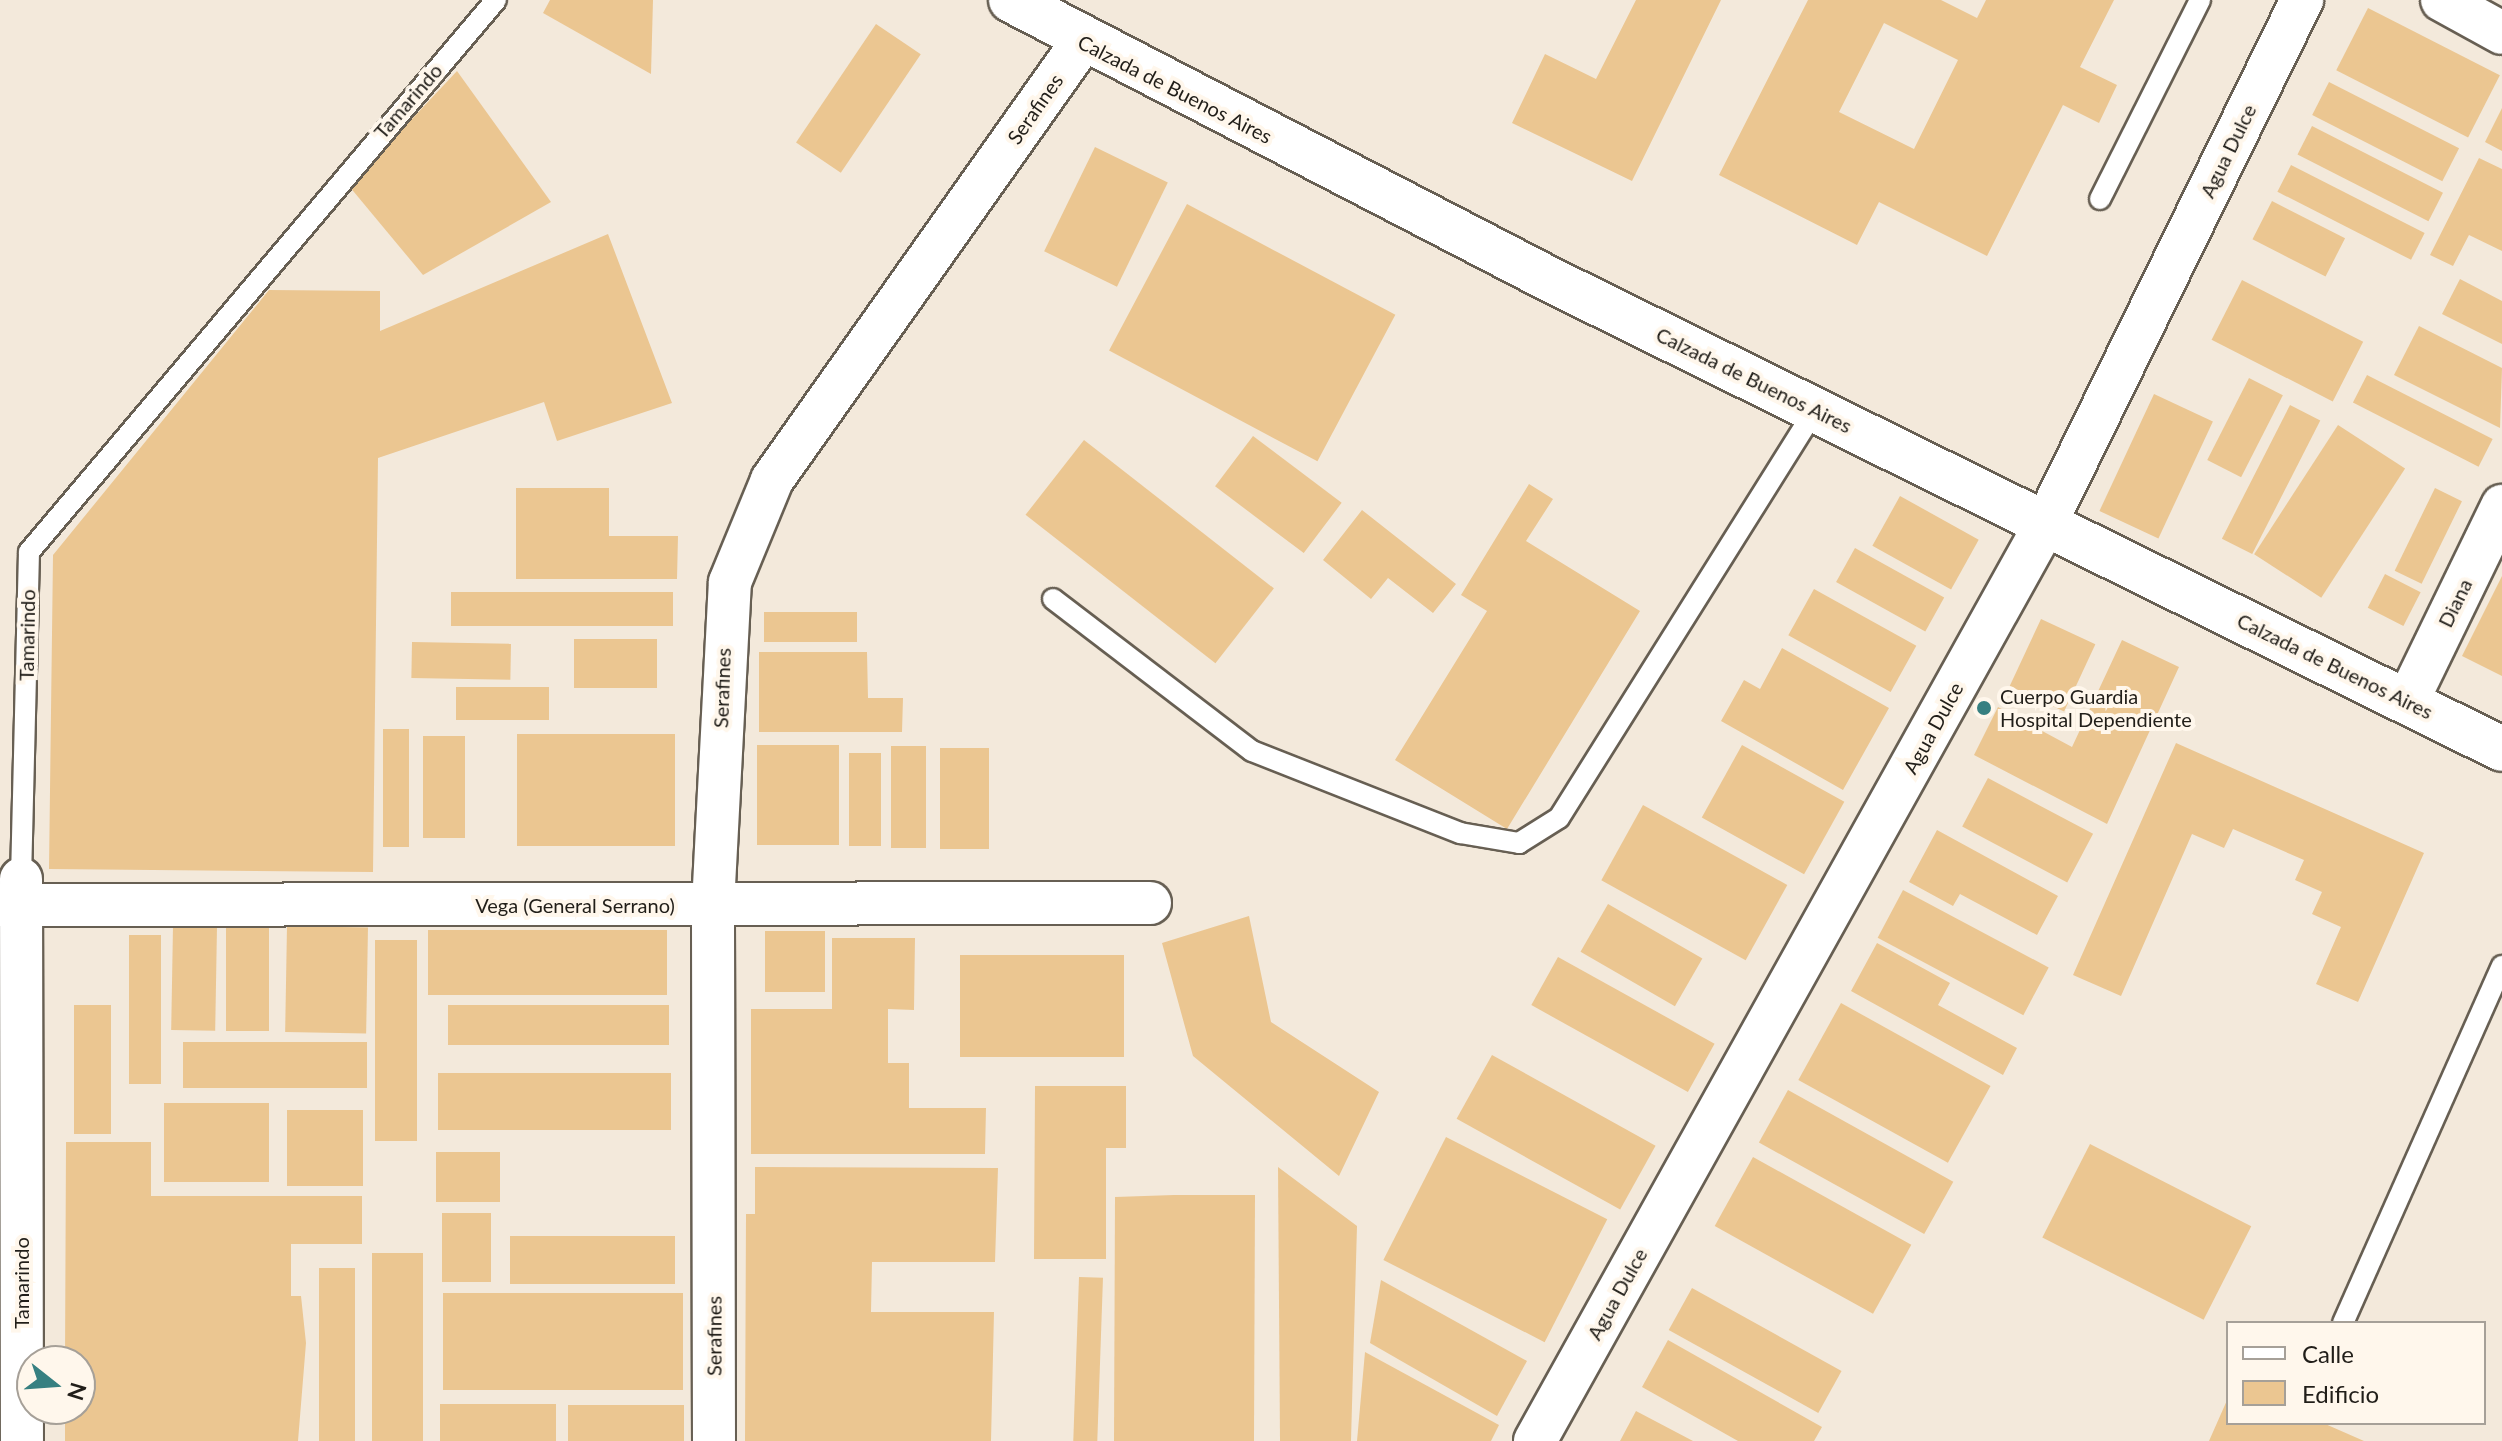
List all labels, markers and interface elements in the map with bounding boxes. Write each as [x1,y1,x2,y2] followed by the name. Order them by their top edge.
[1074,29,1276,149] street label: Calzada de Buenos Aires
[369,59,447,143] street label: Tamarindo
[1002,69,1068,149] street label: Serafines
[2195,100,2261,202] street label: Agua Dulce
[1652,322,1856,438] street label: Calzada de Buenos Aires
[2433,575,2477,631] street label: Diana
[14,589,40,681] street label: Tamarindo
[2233,608,2437,724] street label: Calzada de Buenos Aires
[709,648,735,728] street label: Serafines
[1898,678,1968,778] street label: Agua Dulce
[2000,684,2192,731] place label: Cuerpo Guardia Hospital Dependiente
[1975,699,1993,717] marker: Cuerpo Guardia Hospital Dependiente
[475,893,675,917] street label: Vega (General Serrano)
[9,1237,33,1329] street label: Tamarindo
[1582,1244,1652,1344] street label: Agua Dulce
[702,1296,726,1376] street label: Serafines
[2226,1321,2486,1425] legend
[2302,1339,2354,1368] text: Calle
[16,1345,96,1425] north arrow
[2302,1379,2379,1408] text: Edificio
[62,1380,93,1404] text: N

